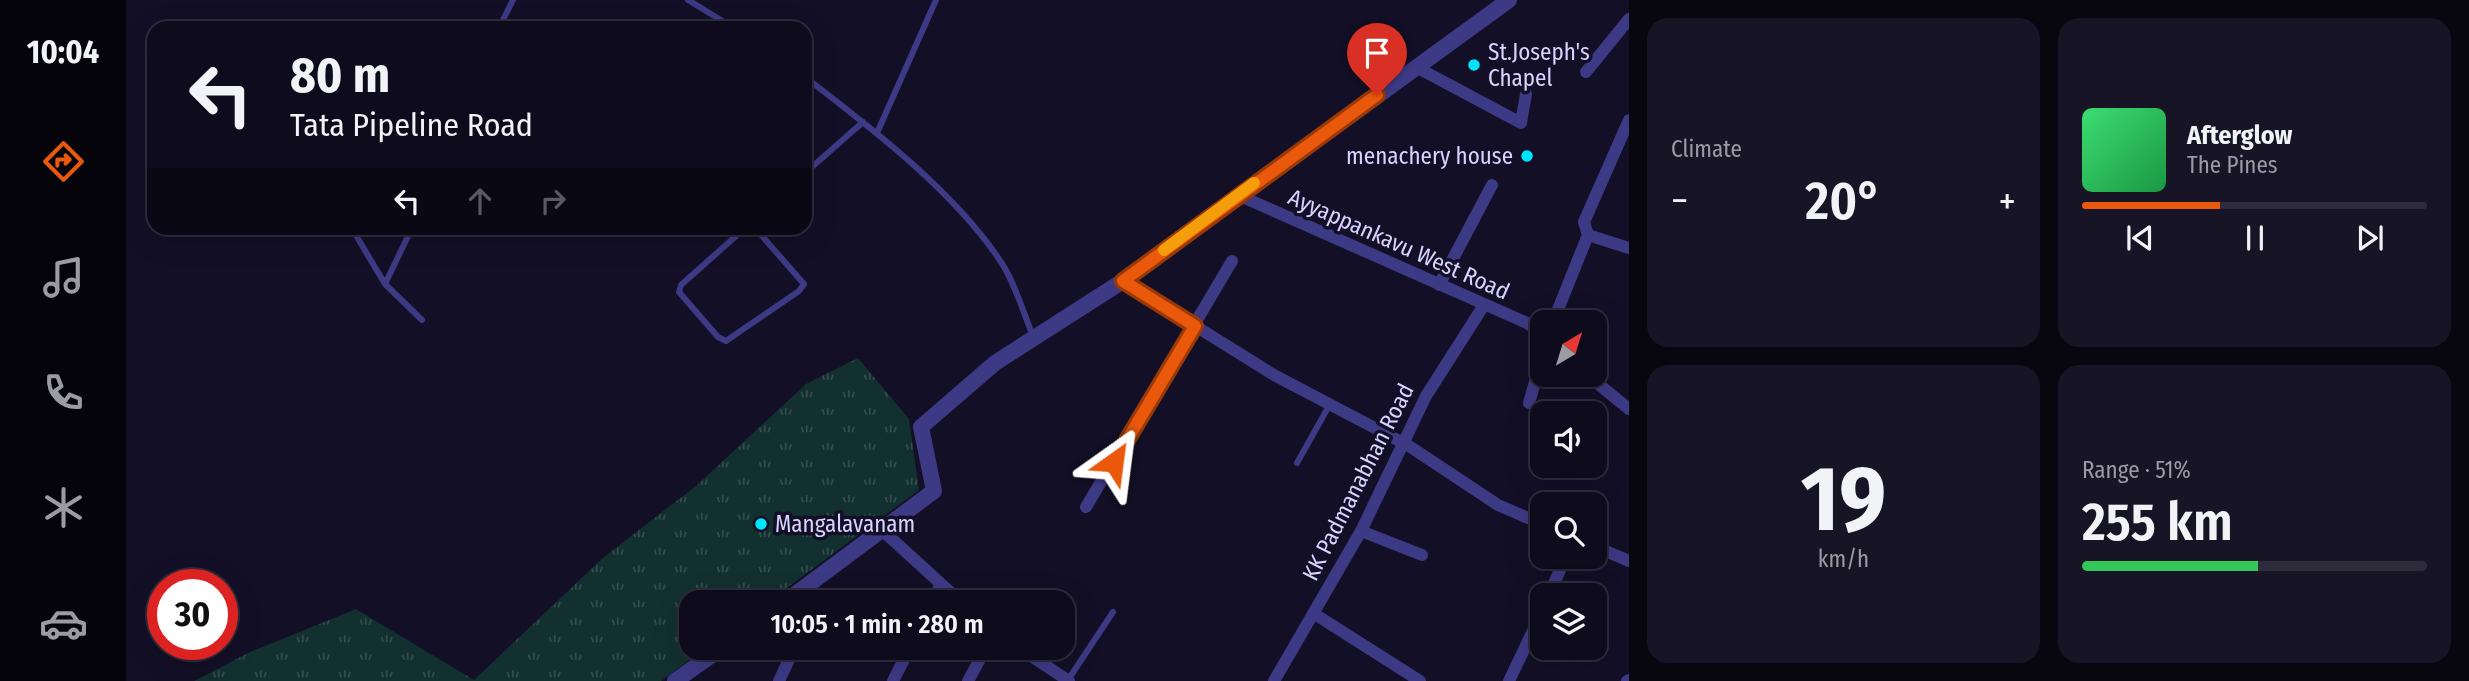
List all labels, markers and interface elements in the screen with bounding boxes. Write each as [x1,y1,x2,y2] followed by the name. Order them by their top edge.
[1347,23,1407,95] pin
[27,33,99,71] text: 10:04
[1358,34,1396,72] icon: arrive
[1488,38,1590,92] place label: St.Joseph's Chapel
[290,46,390,105] text: 80 m
[175,49,266,140] icon: left
[1466,57,1482,73] marker: St.Joseph's Chapel
[290,106,533,144] text: Tata Pipeline Road
[2187,120,2292,151] text: Afterglow
[1671,135,1742,163] text: Climate
[39,137,88,186] icon: directions
[1346,142,1513,170] place label: menachery house
[1519,148,1535,164] marker: menachery house
[2187,151,2278,179] text: The Pines
[1805,170,1882,233] text: 20°
[1671,178,1688,224] text: −
[1999,178,2016,224] text: +
[388,182,426,220] icon: left
[461,182,499,220] icon: ahead
[534,182,572,220] icon: right
[1284,183,1514,305] street label: Ayyappankavu West Road
[2121,219,2159,257] icon: previous
[2236,219,2274,257] icon: pause
[2351,219,2389,257] icon: next
[39,253,88,302] icon: music
[1530,310,1606,387] north arrow
[1530,310,1607,660] map controls
[39,368,88,417] icon: phone
[1296,379,1420,585] street label: KK Padmanabhan Road
[1530,401,1607,478] button: sound
[1077,425,1151,499] position arrow
[1801,445,1886,554] text: 19
[2082,456,2191,484] text: Range · 51%
[39,483,88,532] icon: climate
[2082,491,2233,554] text: 255 km
[1530,492,1607,569] button: search
[775,510,915,538] place label: Mangalavanam
[753,516,769,532] marker: Mangalavanam
[1818,545,1869,573] text: km/h
[147,569,238,660] speed limit sign: 30
[1530,583,1607,660] button: layers
[39,599,88,648] icon: car
[770,609,984,640] text: 10:05 · 1 min · 280 m

